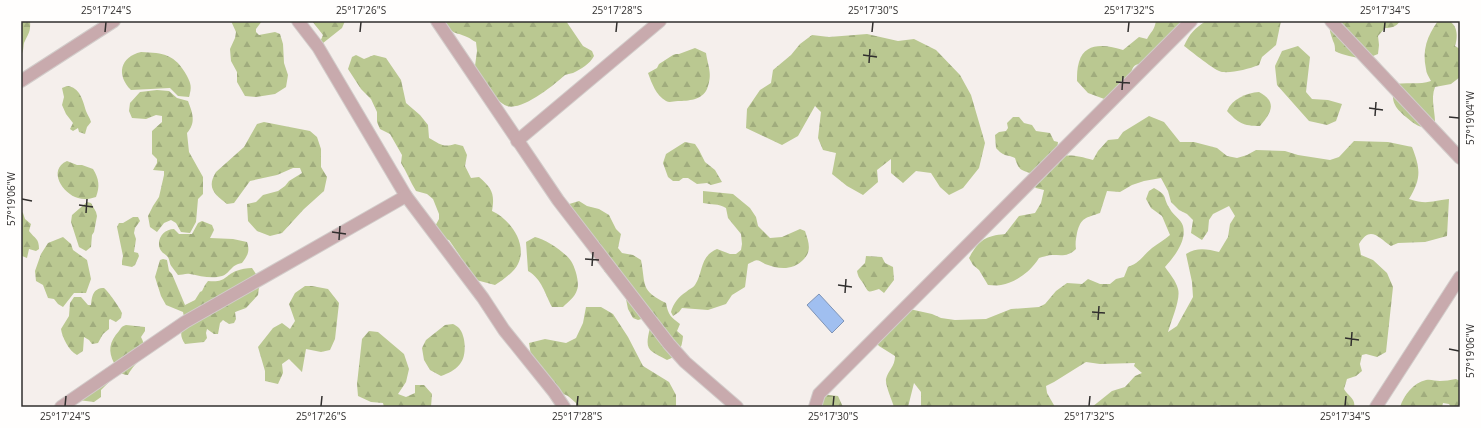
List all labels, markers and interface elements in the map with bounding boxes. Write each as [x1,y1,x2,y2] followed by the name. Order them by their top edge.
[81,3,131,17] text: 25°17'24"S
[336,3,386,17] text: 25°17'26"S
[592,3,642,17] text: 25°17'28"S
[848,3,898,17] text: 25°17'30"S
[1104,3,1154,17] text: 25°17'32"S
[1360,3,1410,17] text: 25°17'34"S
[1463,90,1477,145] text: 57°19'04"W
[4,171,18,226] text: 57°19'06"W
[1463,323,1477,378] text: 57°19'06"W
[40,409,90,423] text: 25°17'24"S
[296,409,346,423] text: 25°17'26"S
[552,409,602,423] text: 25°17'28"S
[808,409,858,423] text: 25°17'30"S
[1064,409,1114,423] text: 25°17'32"S
[1320,409,1370,423] text: 25°17'34"S

